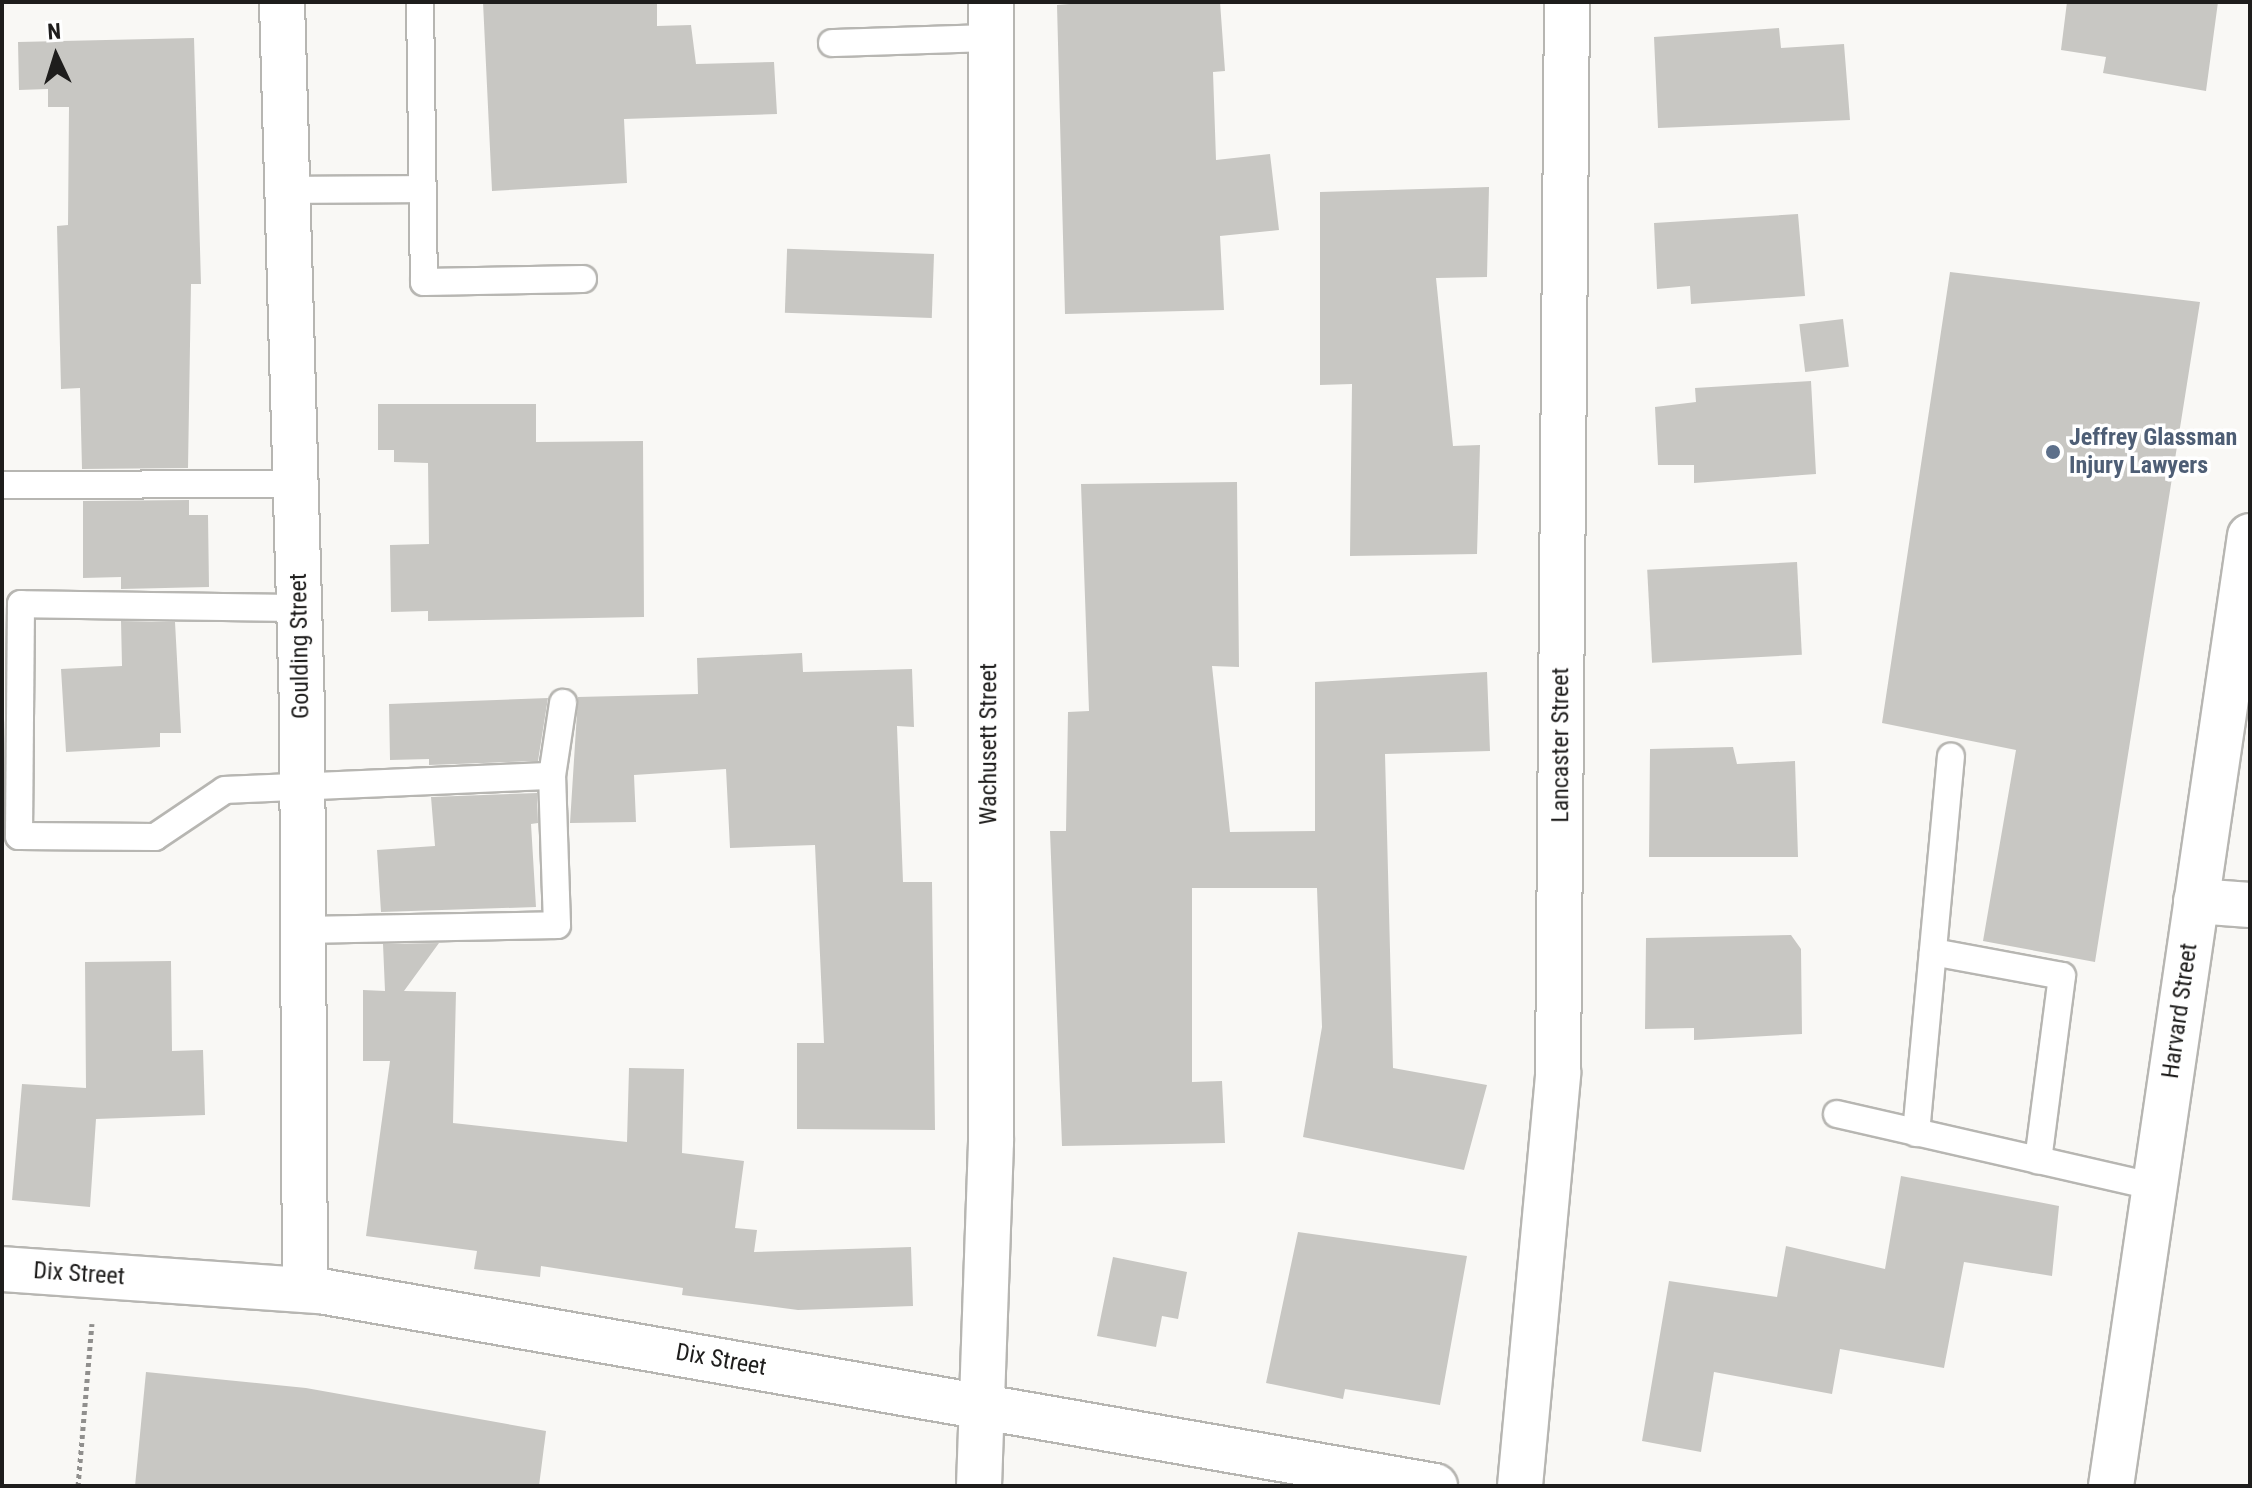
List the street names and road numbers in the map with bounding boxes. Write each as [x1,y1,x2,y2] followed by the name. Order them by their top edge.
[284,573,316,719] street label: Goulding Street
[975,663,1003,825] street label: Wachusett Street
[1547,667,1575,823] street label: Lancaster Street
[2156,942,2204,1080] street label: Harvard Street
[32,1256,126,1292] street label: Dix Street
[673,1338,769,1382] street label: Dix Street

